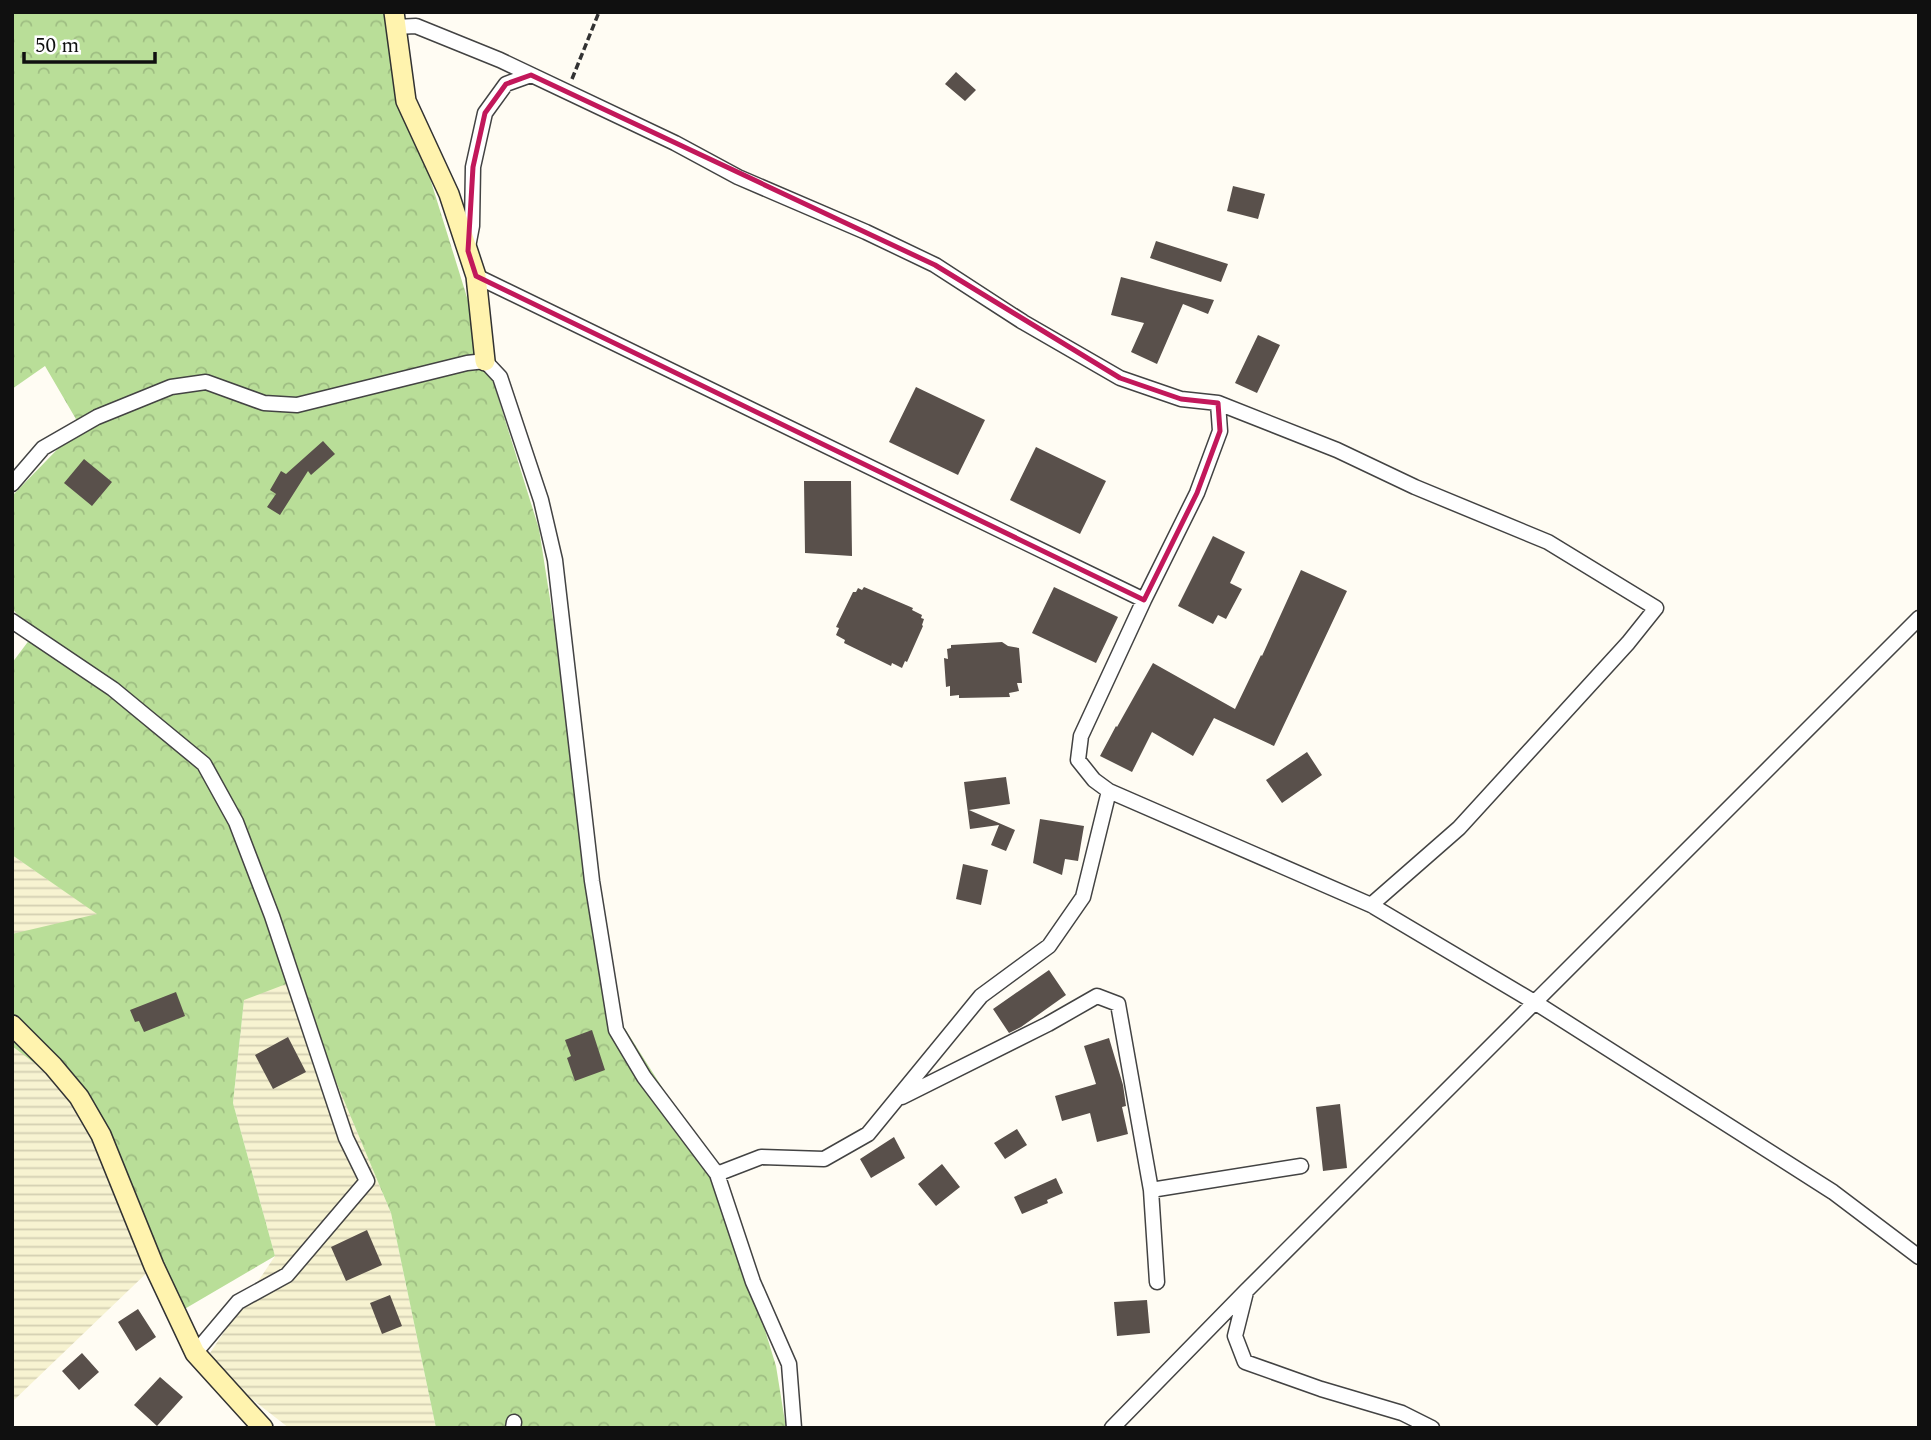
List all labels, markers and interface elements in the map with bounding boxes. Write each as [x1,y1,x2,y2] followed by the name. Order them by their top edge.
[24,21,156,65] scale bar
[35,30,79,62] text: 50 m

